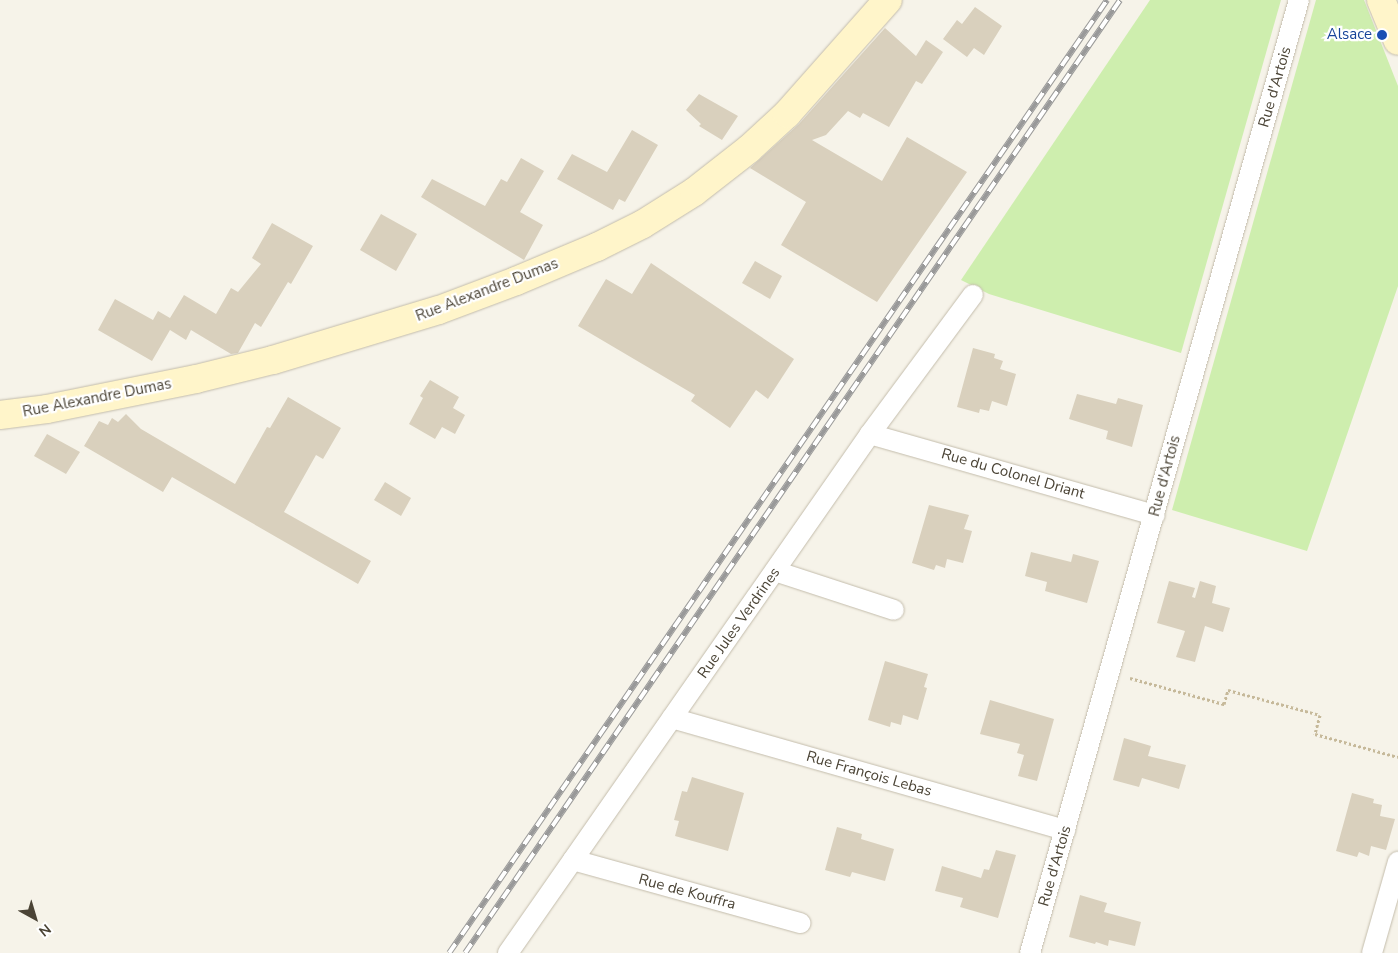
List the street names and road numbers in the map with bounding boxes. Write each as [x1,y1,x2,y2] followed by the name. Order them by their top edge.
[1255,45,1295,129] street label: Rue d'Artois
[413,255,561,325] street label: Rue Alexandre Dumas
[21,375,173,421] street label: Rue Alexandre Dumas
[1146,433,1184,519] street label: Rue d'Artois
[939,445,1087,503] street label: Rue du Colonel Driant
[694,564,784,682] street label: Rue Jules Verdrines
[804,747,934,801] street label: Rue François Lebas
[1035,824,1075,908] street label: Rue d'Artois
[636,870,738,914] street label: Rue de Kouffra

